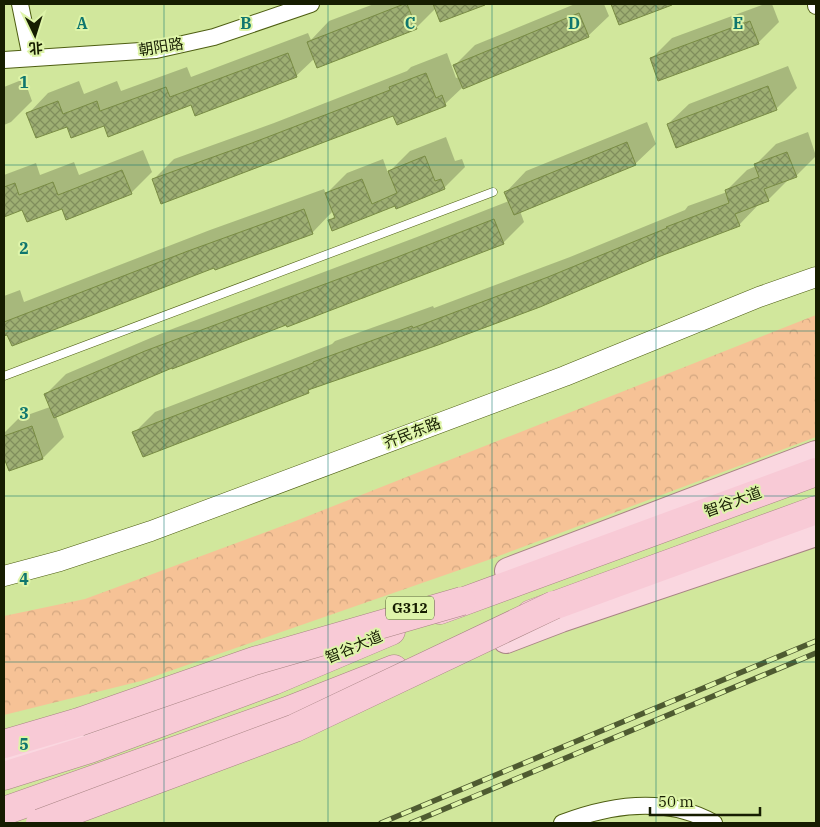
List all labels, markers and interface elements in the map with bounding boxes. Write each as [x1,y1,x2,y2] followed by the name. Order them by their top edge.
[10,10,60,60] north arrow
[76,13,88,33] text: A
[240,13,252,33] text: B
[405,13,415,33] text: C
[568,13,580,33] text: D
[733,13,743,33] text: E
[137,34,185,59] street label: 朝阳路
[28,39,44,57] text: 北
[19,72,29,92] text: 1
[19,238,29,258] text: 2
[19,403,29,423] text: 3
[380,413,443,452] street label: 齐民东路
[701,482,764,521] street label: 智谷大道
[19,569,29,589] text: 4
[386,596,434,620] road number: G312
[322,626,385,667] street label: 智谷大道
[19,734,29,754] text: 5
[650,784,760,816] scale bar
[658,792,694,811] text: 50 m

